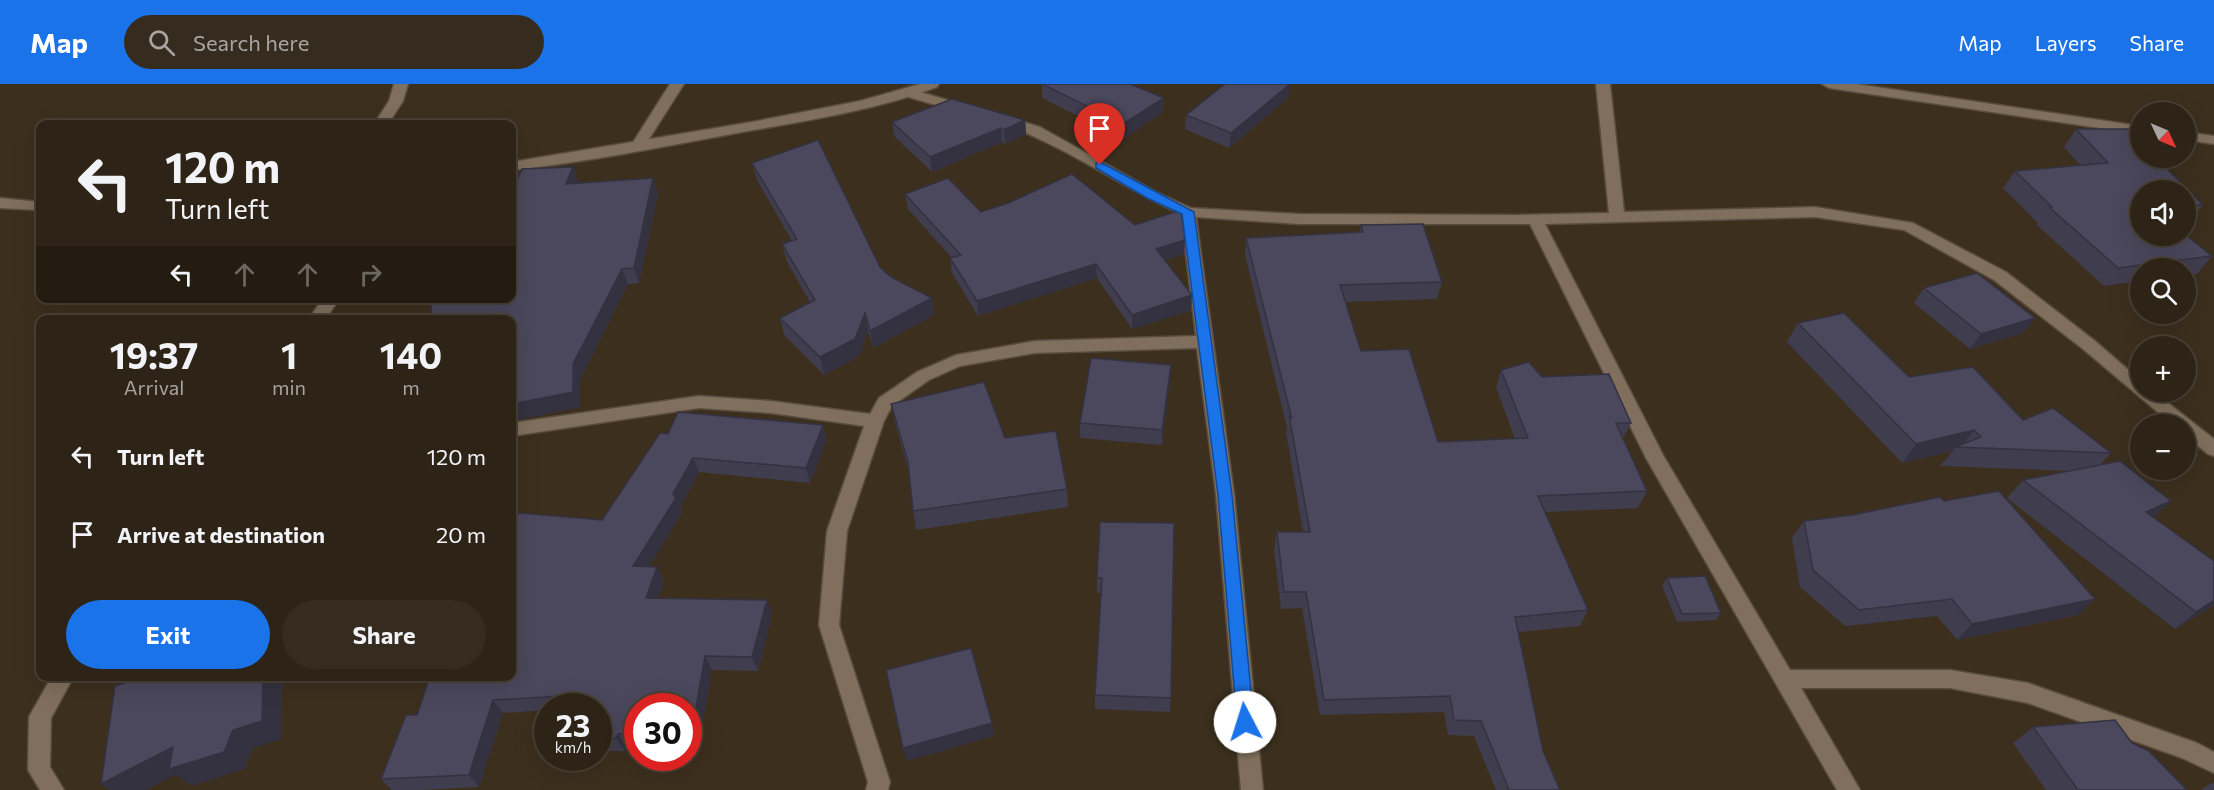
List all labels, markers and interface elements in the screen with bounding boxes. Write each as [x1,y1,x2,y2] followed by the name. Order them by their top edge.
[124,15,544,69] search box
[30,25,88,59] text: Map
[145,26,178,59] icon: search
[193,29,309,56] text: Search here
[1958,30,2002,55] text: Map
[2035,30,2097,55] text: Layers
[2130,30,2184,55] text: Share
[2130,102,2196,168] north arrow
[2130,102,2196,480] map controls
[1074,103,1125,165] pin
[1083,112,1116,145] icon: arrive
[165,140,280,192] text: 120 m
[66,144,144,222] icon: left
[2130,180,2196,246] button: sound
[165,192,269,225] text: Turn left
[165,258,198,291] icon: left
[228,258,261,291] icon: ahead
[291,258,324,291] icon: ahead
[354,258,387,291] icon: right
[2130,258,2196,324] button: search
[110,332,198,376] text: 19:37
[281,332,297,376] text: 1
[380,332,442,376] text: 140
[2130,336,2196,402] button: +
[124,375,184,399] text: Arrival
[272,375,306,399] text: min
[402,375,420,399] text: m
[2130,414,2196,480] button: −
[66,440,99,473] icon: left
[117,443,204,470] text: Turn left
[427,443,486,470] text: 120 m
[66,518,99,551] icon: arrive
[117,521,325,548] text: Arrive at destination
[436,521,486,548] text: 20 m
[66,600,270,669] button: Exit
[282,600,486,669] button: Share
[1213,690,1277,754] position arrow
[624,693,702,771] speed limit sign: 30
[556,706,590,743] text: 23
[555,738,591,756] text: km/h

